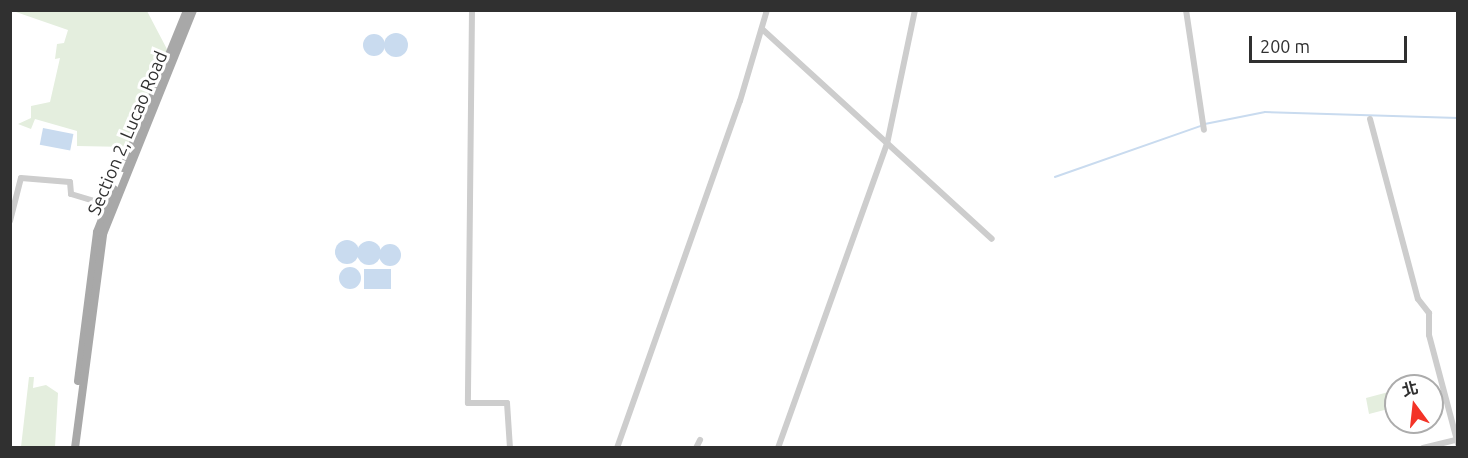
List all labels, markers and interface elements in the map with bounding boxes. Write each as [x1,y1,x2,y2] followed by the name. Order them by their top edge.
[1252,24,1410,62] scale bar
[1260,36,1310,56] text: 200 m
[83,48,171,218] street label: Section 2, Lucao Road
[1384,374,1444,434] north arrow
[1400,378,1420,399] text: 北

